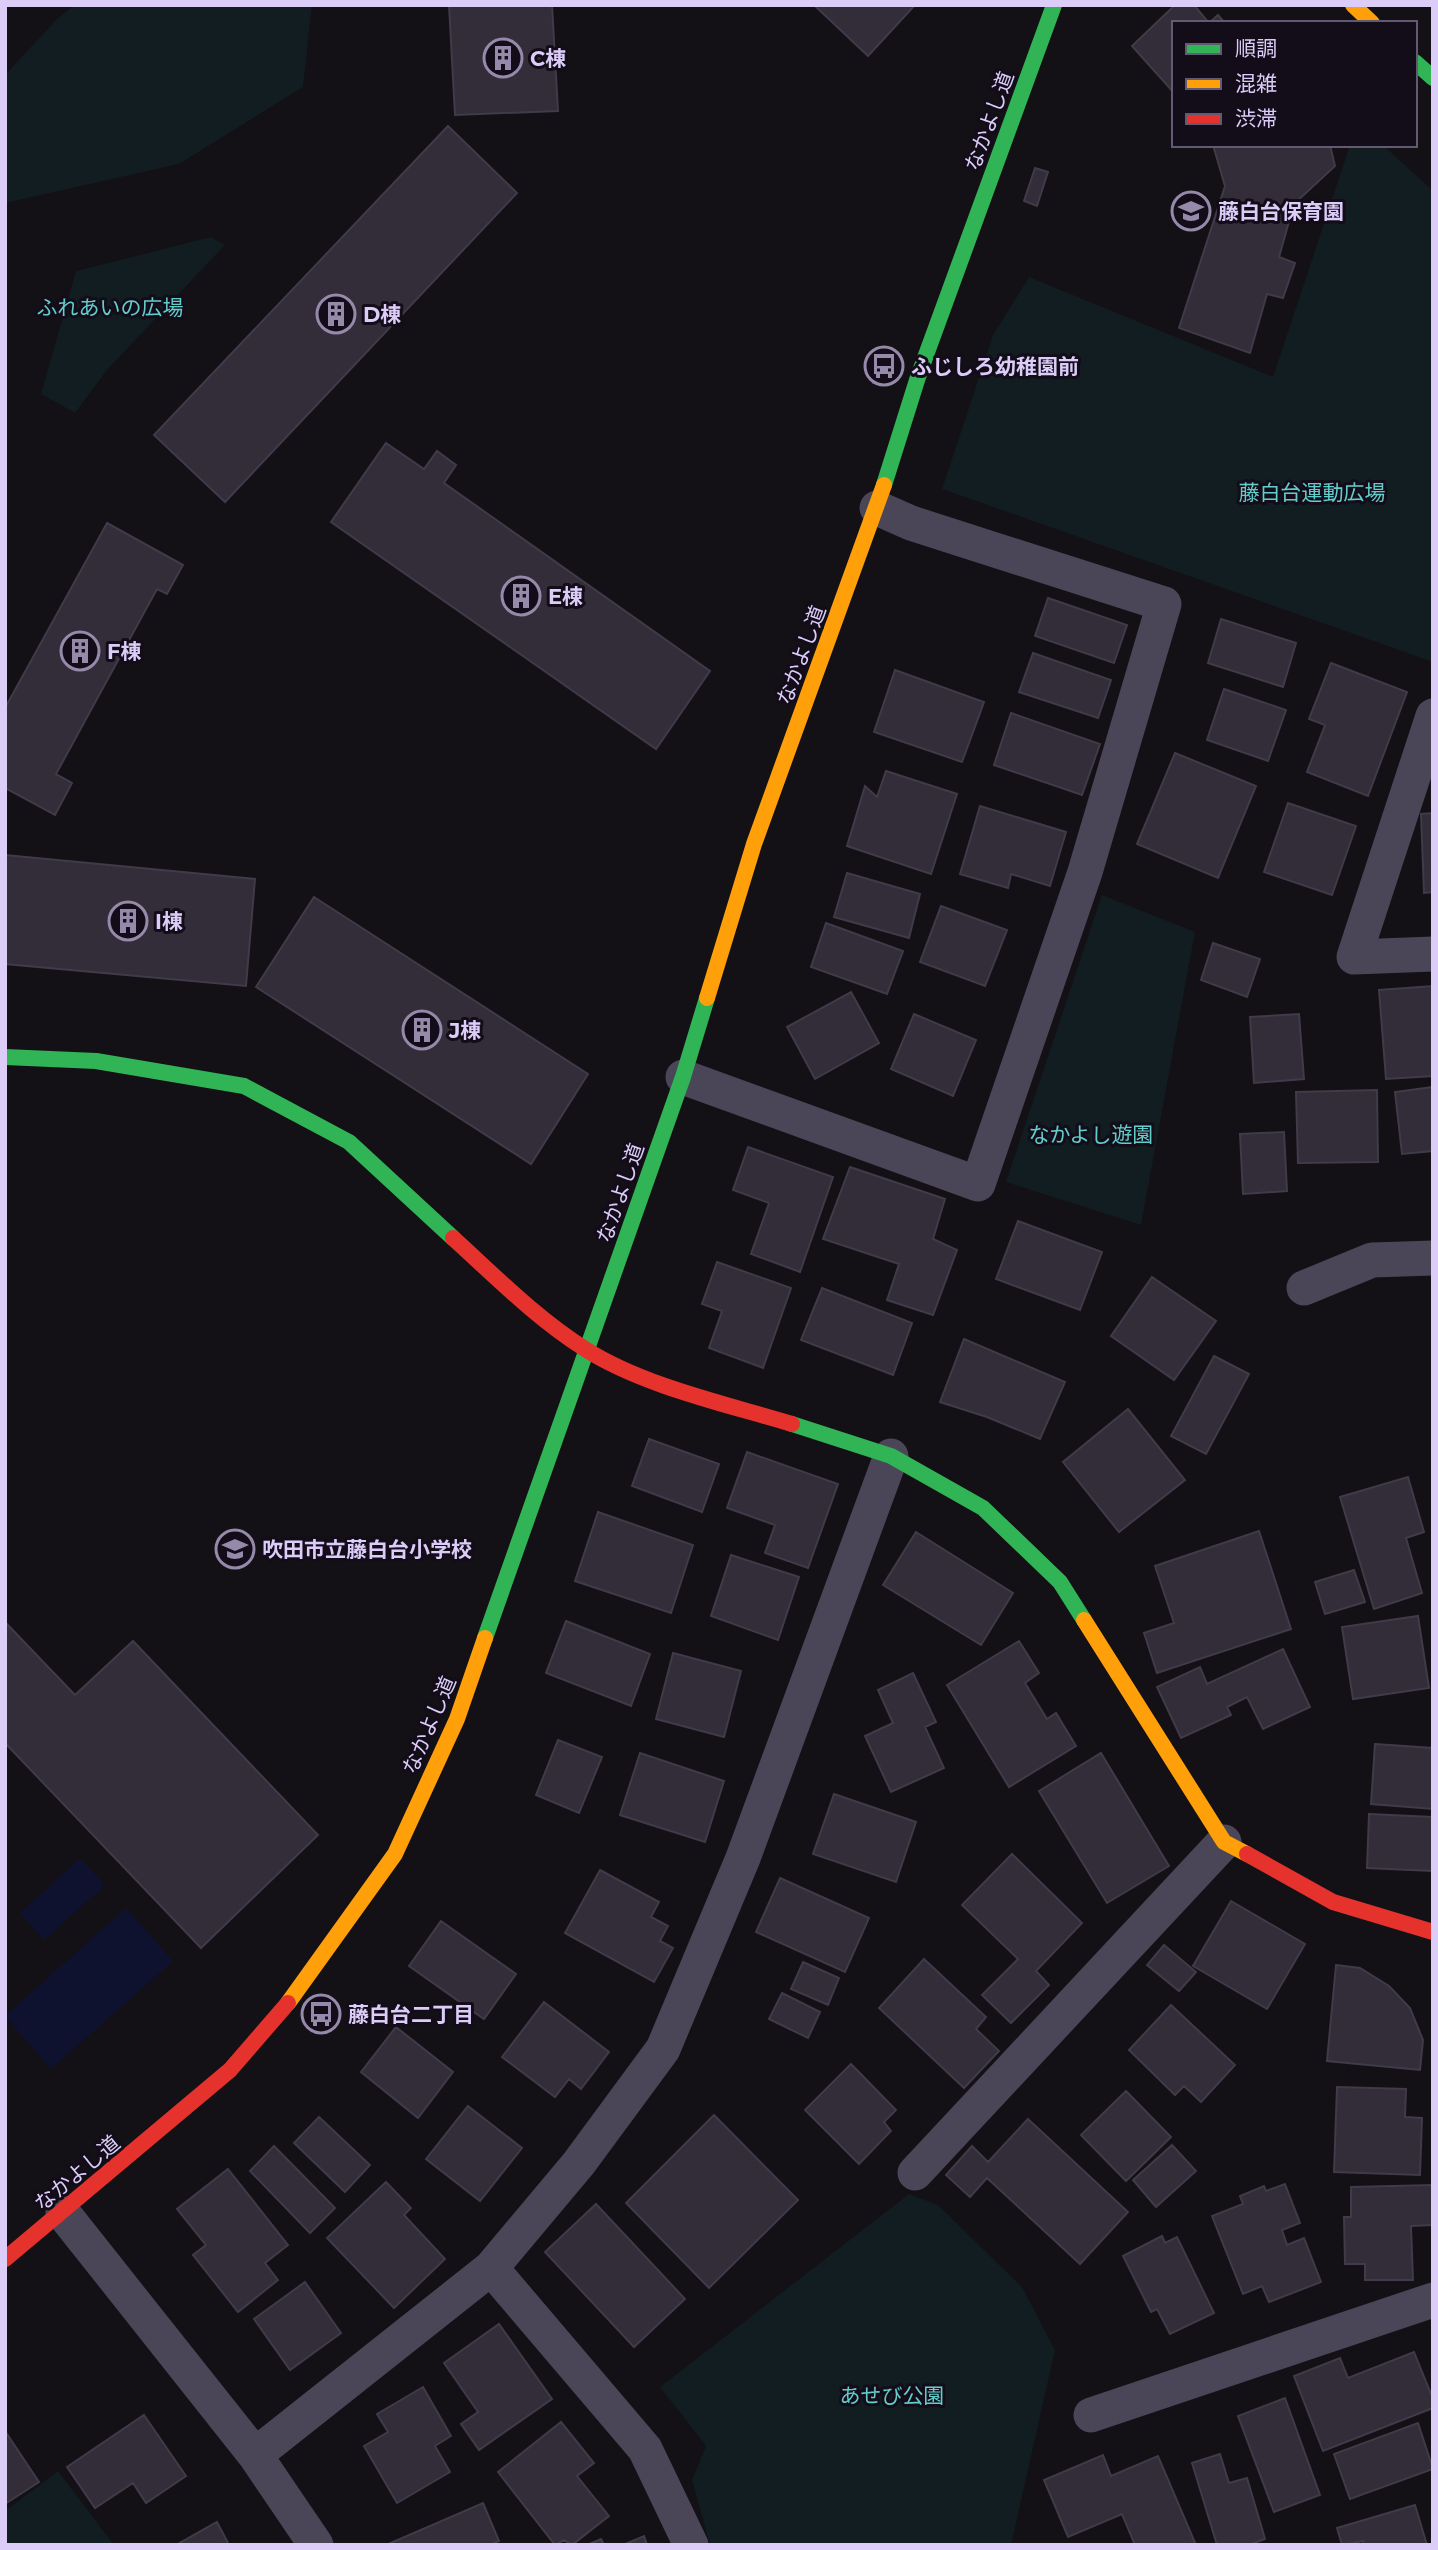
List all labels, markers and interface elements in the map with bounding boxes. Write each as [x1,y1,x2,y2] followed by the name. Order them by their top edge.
[1172,21,1417,147] legend
[1235,36,1277,61] text: 順調
[482,37,524,79] building icon: C棟
[530,46,566,71] place label: C棟
[959,68,1019,174] street label: なかよし道
[1235,71,1277,96] text: 混雑
[1235,106,1277,131] text: 渋滞
[1170,190,1212,232] school or university icon: 藤白台保育園
[1218,199,1344,224] place label: 藤白台保育園
[315,293,357,335] building icon: D棟
[37,295,184,320] park label: ふれあいの広場
[363,302,401,327] place label: D棟
[863,345,905,387] bus stop icon: ふじしろ幼稚園前
[911,354,1079,379] place label: ふじしろ幼稚園前
[1239,480,1386,505] park label: 藤白台運動広場
[500,575,542,617] building icon: E棟
[548,584,583,609] place label: E棟
[771,602,831,708] street label: なかよし道
[59,630,101,672] building icon: F棟
[107,639,141,664] place label: F棟
[107,900,149,942] building icon: I棟
[155,909,183,934] place label: I棟
[401,1009,443,1051] building icon: J棟
[448,1018,481,1043] place label: J棟
[1029,1122,1153,1147] park label: なかよし遊園
[591,1140,649,1246] street label: なかよし道
[214,1528,256,1570] school or university icon: 吹田市立藤白台小学校
[262,1537,472,1562] place label: 吹田市立藤白台小学校
[397,1672,461,1778] street label: なかよし道
[300,1993,342,2035] bus stop icon: 藤白台二丁目
[348,2002,474,2027] place label: 藤白台二丁目
[29,2130,125,2216] street label: なかよし道
[840,2383,945,2408] park label: あせび公園

